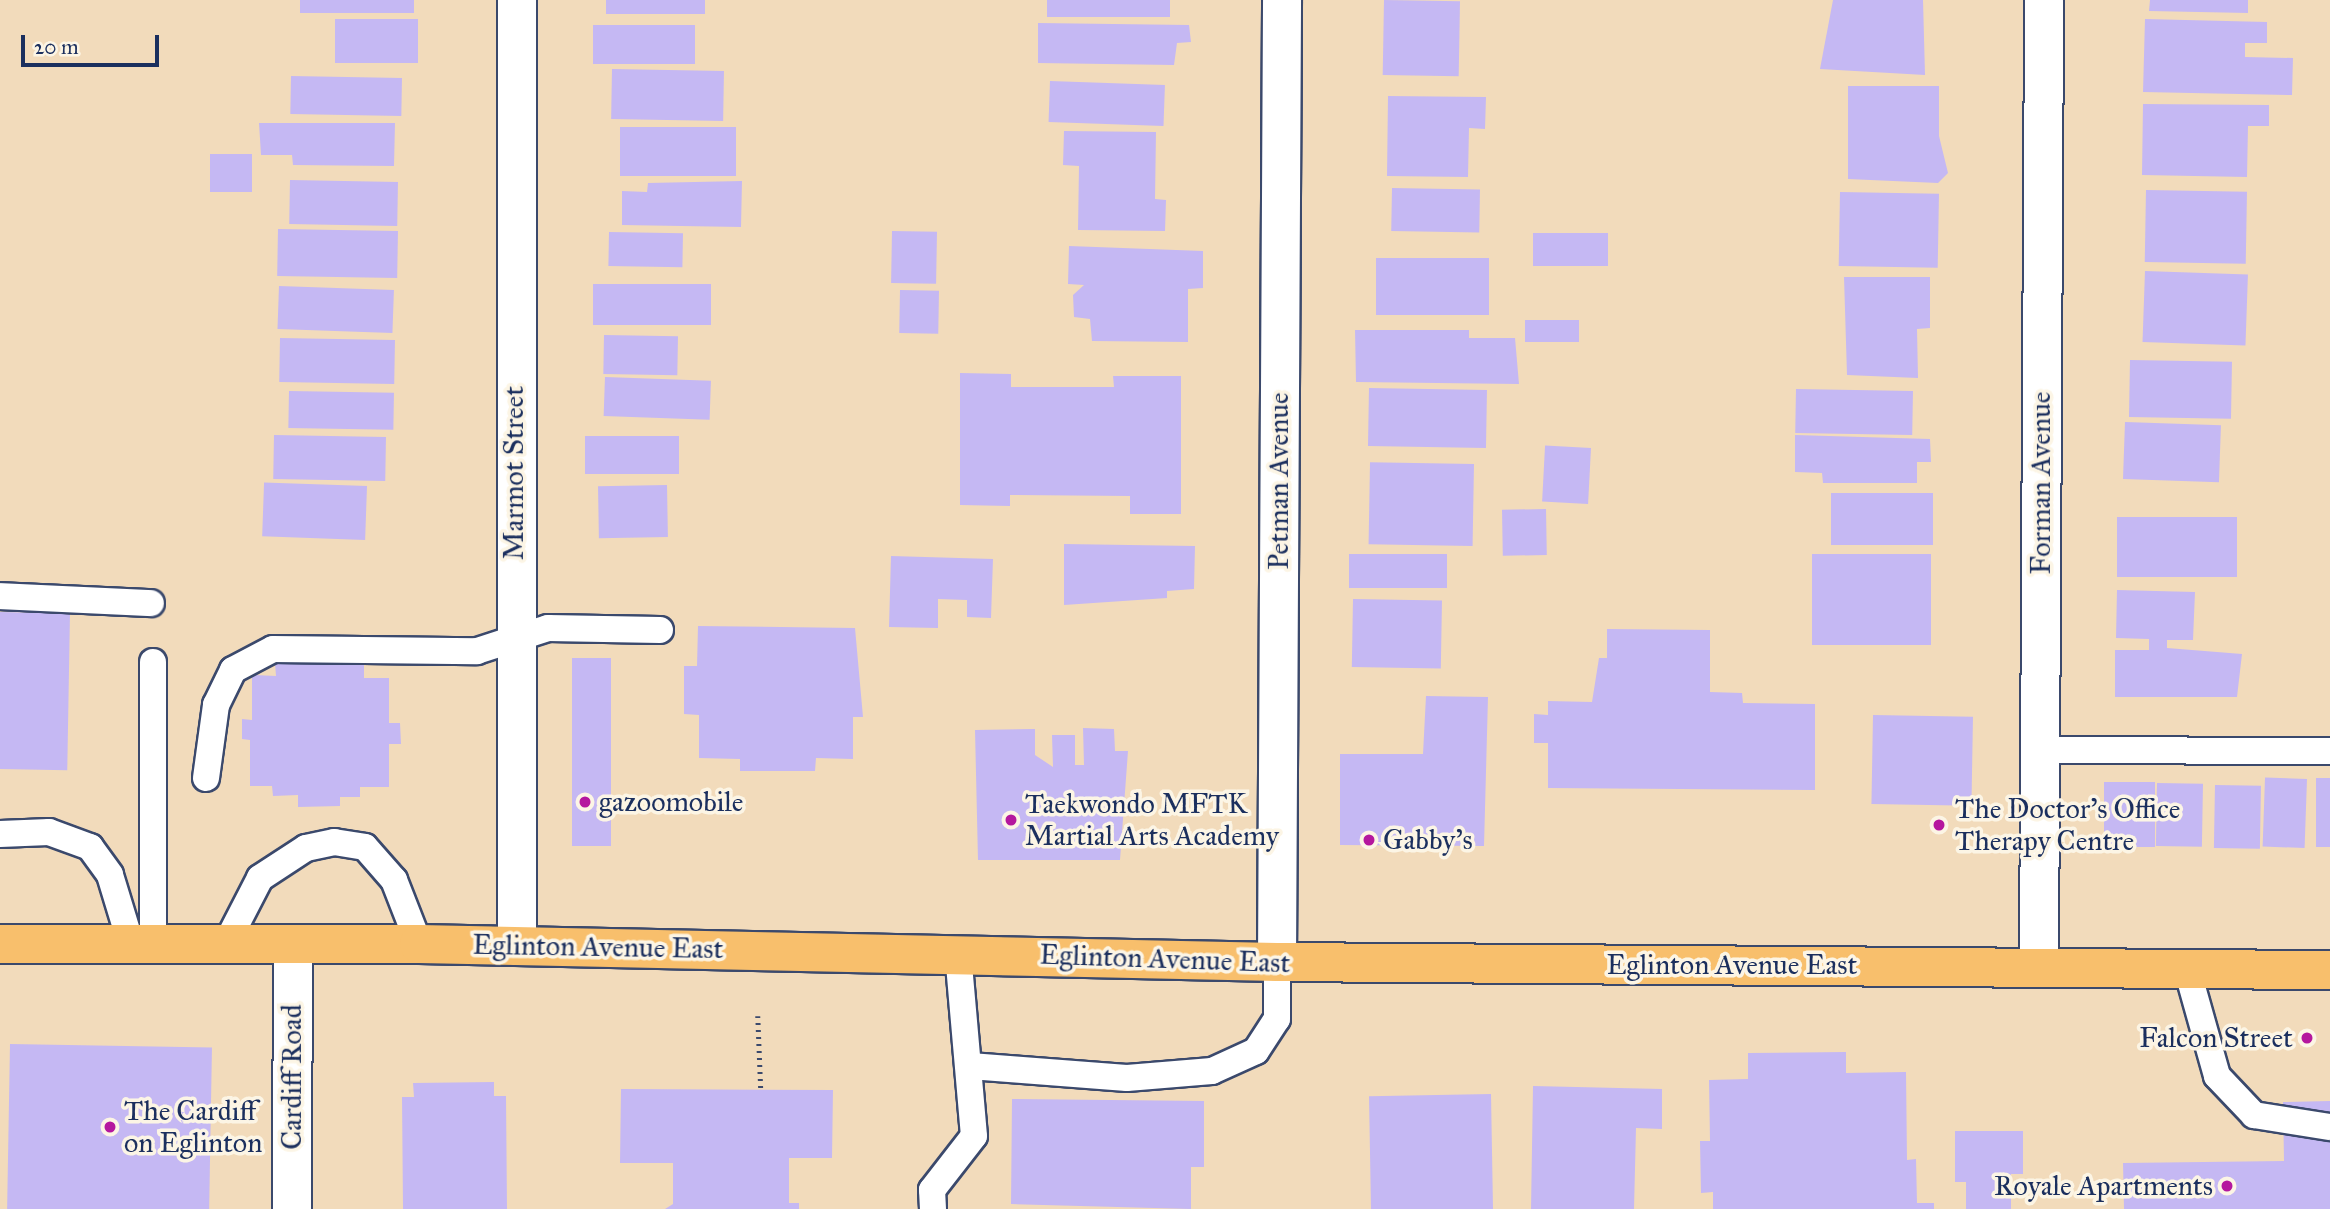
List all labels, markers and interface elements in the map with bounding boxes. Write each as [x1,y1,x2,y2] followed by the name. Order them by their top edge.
[24,21,163,65] scale bar
[34,34,79,60] text: 20 m
[497,386,531,560] street label: Marmot Street
[1262,392,1296,570] street label: Petman Avenue
[2024,392,2058,574] street label: Forman Avenue
[599,785,743,819] place label: gazoomobile
[1025,787,1279,853] place label: Taekwondo MFTK Martial Arts Academy
[1955,792,2180,858] place label: The Doctor's Office Therapy Centre
[577,794,593,810] marker: gazoomobile
[1003,812,1019,828] marker: Taekwondo MFTK Martial Arts Academy
[1929,815,1949,835] marker: The Doctor's Office Therapy Centre
[1383,823,1473,857] place label: Gabby's
[1361,832,1377,848] marker: Gabby's
[472,928,724,966] street label: Eglinton Avenue East
[1039,938,1291,980] street label: Eglinton Avenue East
[1607,948,1857,982] street label: Eglinton Avenue East
[275,1004,309,1150] street label: Cardiff Road
[2139,1021,2293,1055] place label: Falcon Street
[2299,1030,2315,1046] marker: Falcon Street
[124,1094,262,1160] place label: The Cardiff on Eglinton
[102,1119,118,1135] marker: The Cardiff on Eglinton
[1994,1169,2213,1203] place label: Royale Apartments
[2219,1178,2235,1194] marker: Royale Apartments

